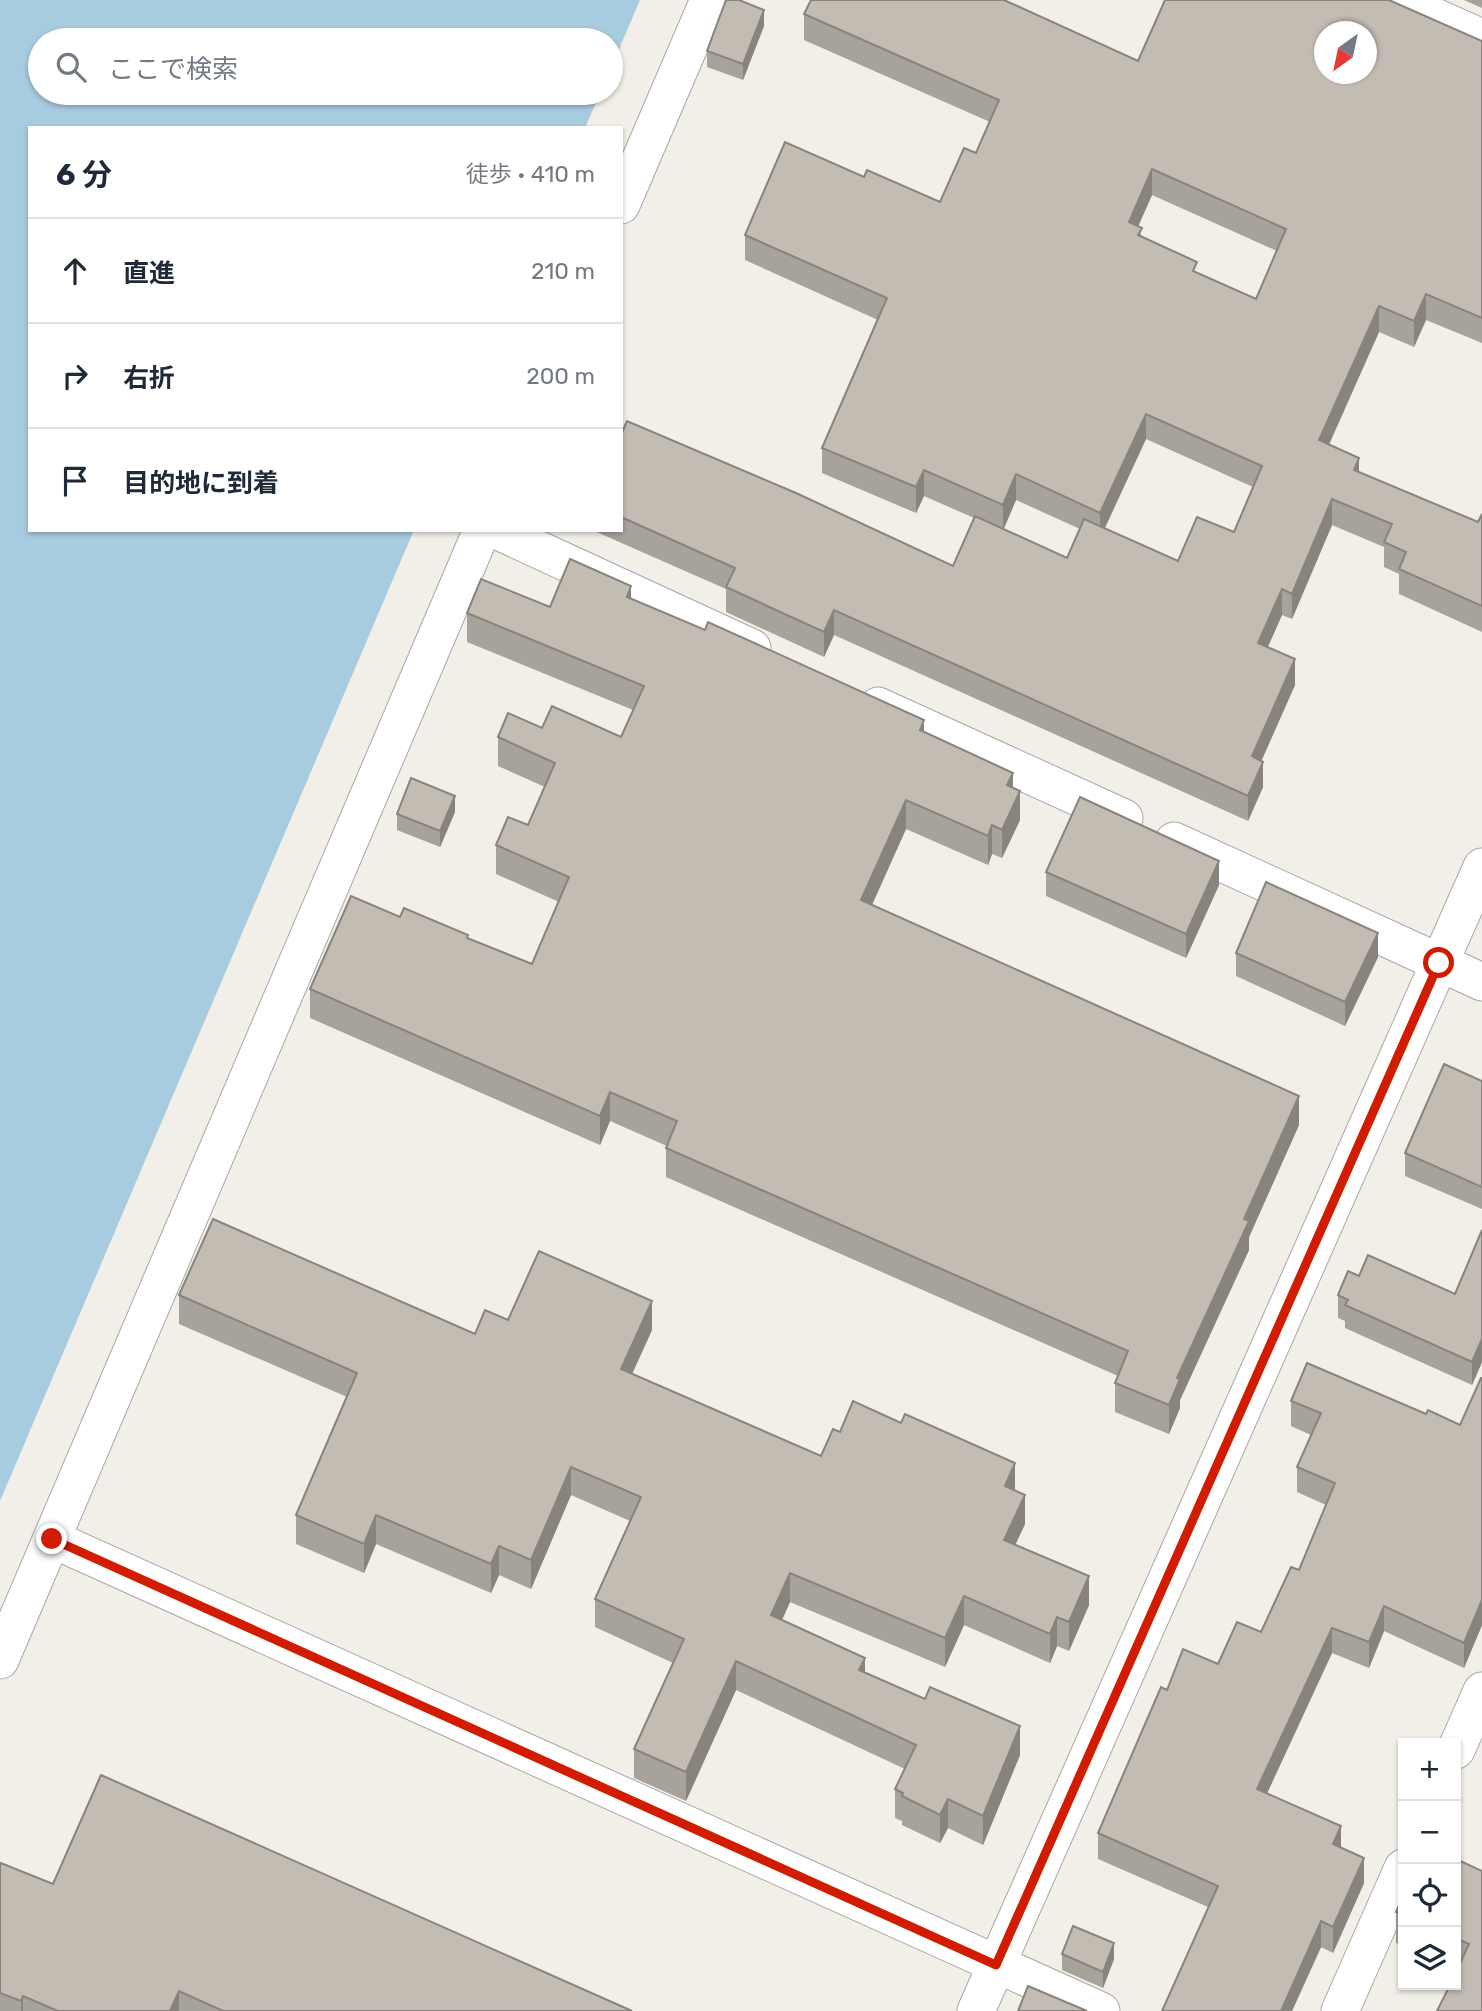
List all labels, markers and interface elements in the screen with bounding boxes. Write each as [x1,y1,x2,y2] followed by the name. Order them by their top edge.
[1314,21,1377,84] north arrow
[28,28,623,105] search box
[52,48,90,86] icon: search
[108,54,238,85] text: ここで検索
[56,157,112,193] text: 6 分
[466,160,595,188] text: 徒歩 · 410 m
[56,252,94,290] icon: ahead
[531,257,595,285] text: 210 m
[123,258,175,289] text: 直進
[56,357,94,395] icon: right
[526,362,595,390] text: 200 m
[123,363,175,394] text: 右折
[56,462,94,500] icon: arrive
[123,468,279,499] text: 目的地に到着
[1423,947,1454,978] route start
[36,1523,67,1554] route end
[1398,1738,1461,1990] map controls
[1398,1738,1461,1801] button: +
[1398,1801,1461,1864] button: −
[1398,1864,1461,1927] button: locate
[1398,1927,1461,1990] button: layers

